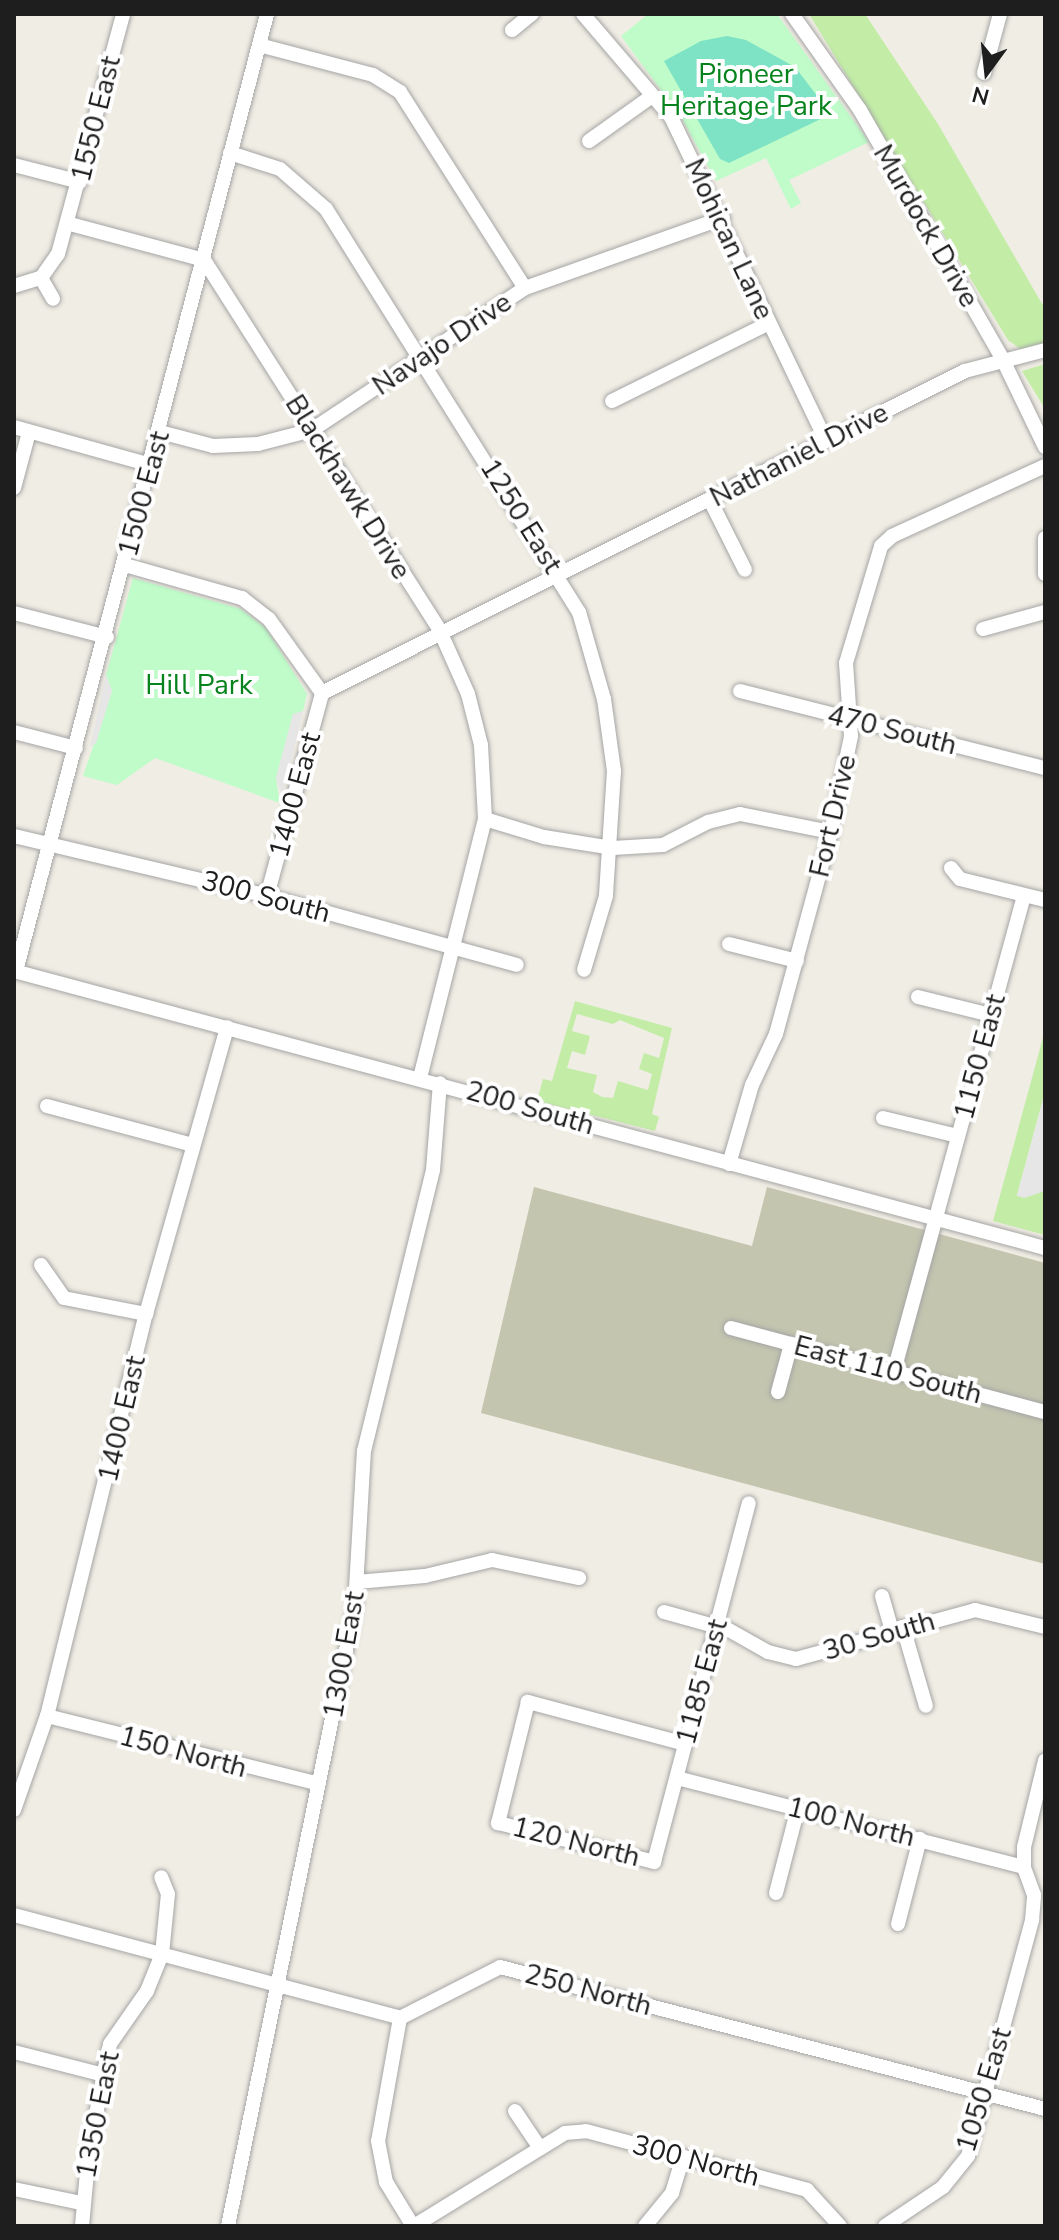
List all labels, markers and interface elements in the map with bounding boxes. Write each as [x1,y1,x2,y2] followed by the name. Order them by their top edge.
[947,32,1027,112] north arrow
[64,53,128,185] street label: 1550 East
[660,57,832,123] park label: Pioneer Heritage Park
[969,79,993,112] text: N
[866,139,986,313] street label: Murdock Drive
[677,153,781,325] street label: Mohican Lane
[366,285,518,403] street label: Navajo Drive
[278,389,418,585] street label: Blackhawk Drive
[704,396,894,514] street label: Nathaniel Drive
[111,428,177,560] street label: 1500 East
[473,453,569,579] street label: 1250 East
[145,668,253,702] park label: Hill Park
[824,698,960,762] street label: 470 South
[262,729,328,861] street label: 1400 East
[803,752,863,880] street label: Fort Drive
[198,864,334,930] street label: 300 South
[947,991,1013,1123] street label: 1150 East
[462,1074,598,1142] street label: 200 South
[790,1329,986,1411] street label: East 110 South
[91,1353,153,1485] street label: 1400 East
[316,1589,372,1721] street label: 1300 East
[819,1604,939,1668] street label: 30 South
[669,1616,735,1748] street label: 1185 East
[116,1719,250,1785] street label: 150 North
[784,1790,918,1854] street label: 100 North
[509,1810,643,1874] street label: 120 North
[521,1957,655,2023] street label: 250 North
[949,2024,1019,2156] street label: 1050 East
[69,2049,127,2181] street label: 1350 East
[629,2128,763,2194] street label: 300 North

